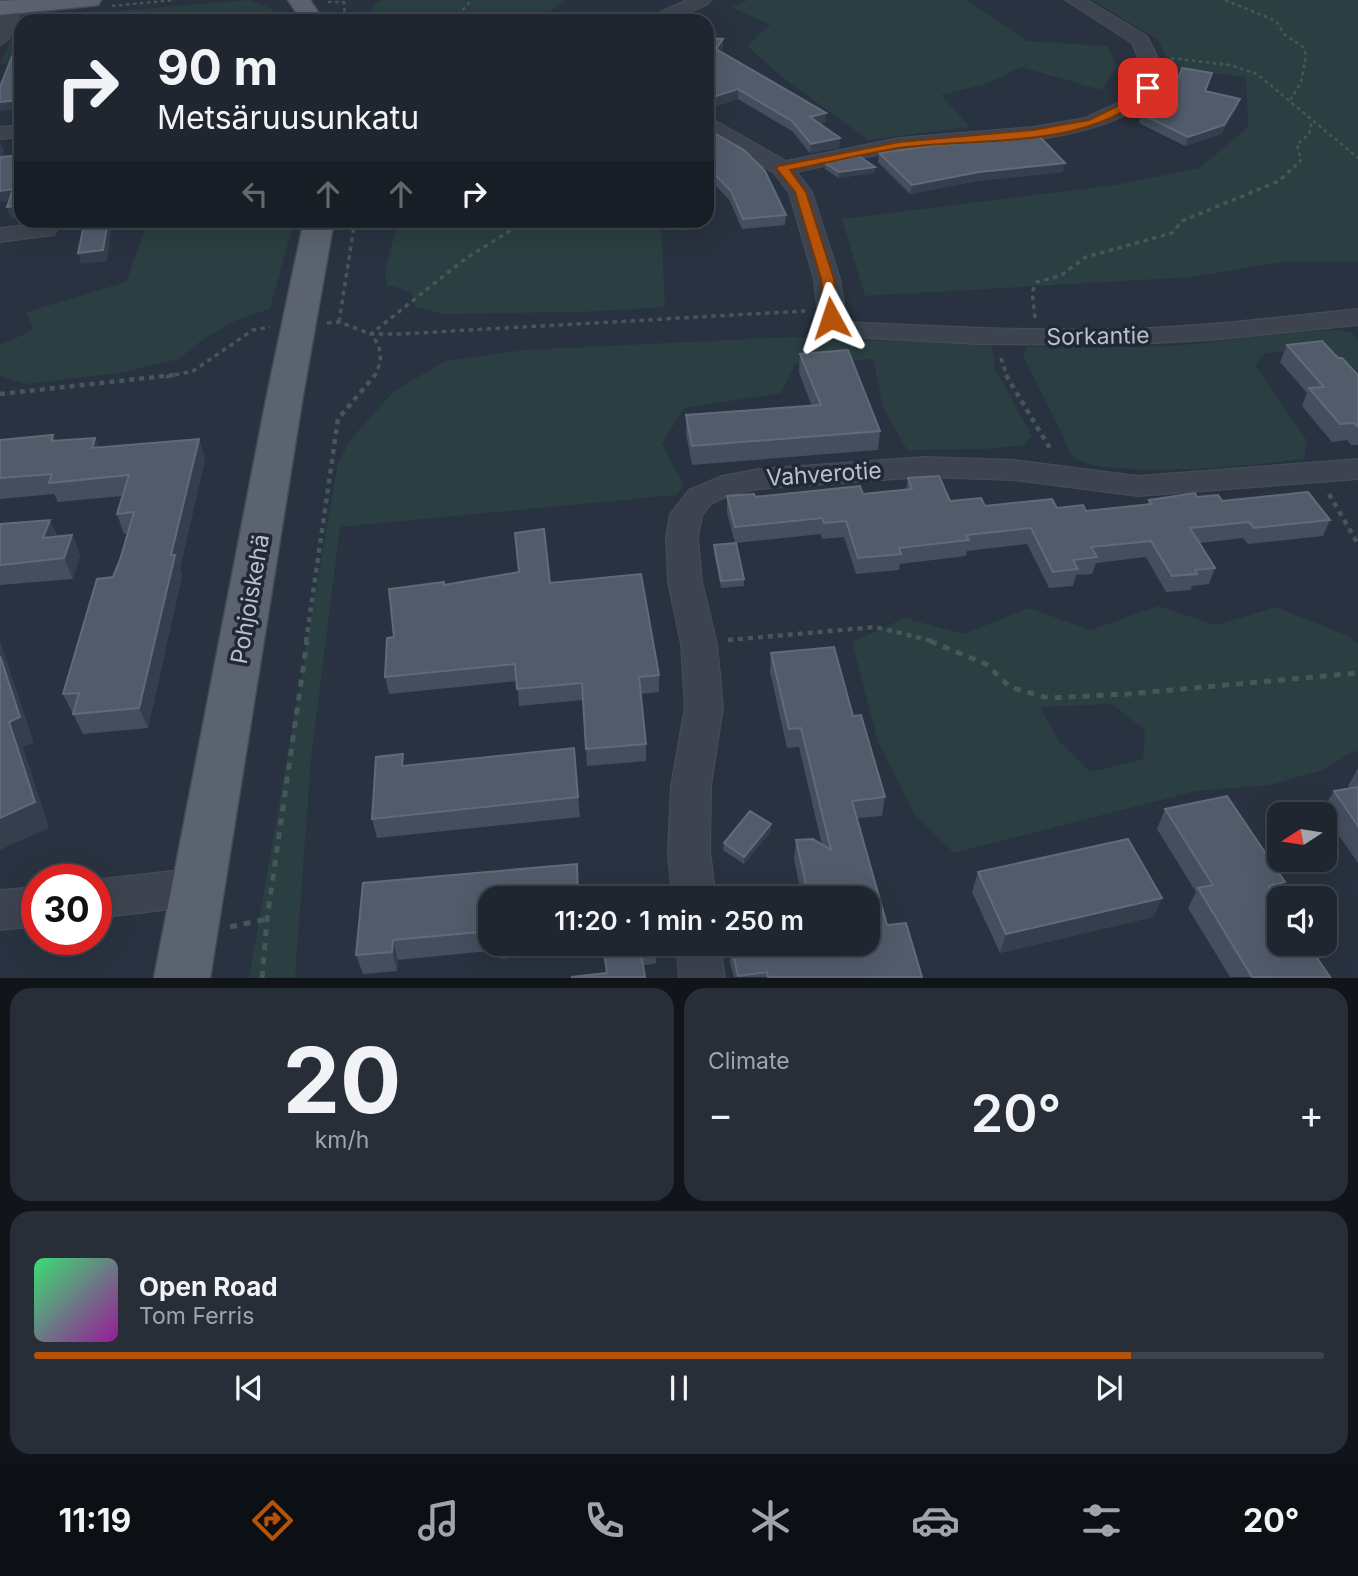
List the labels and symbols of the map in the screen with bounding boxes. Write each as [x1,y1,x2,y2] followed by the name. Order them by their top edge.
[1118,58,1178,118] pin
[794,281,868,355] position arrow
[1046,321,1150,351] street label: Sorkantie
[765,456,883,492] street label: Vahverotie
[225,532,275,666] street label: Pohjoiskehä
[1267,802,1337,872] north arrow
[21,864,112,955] speed limit sign: 30

